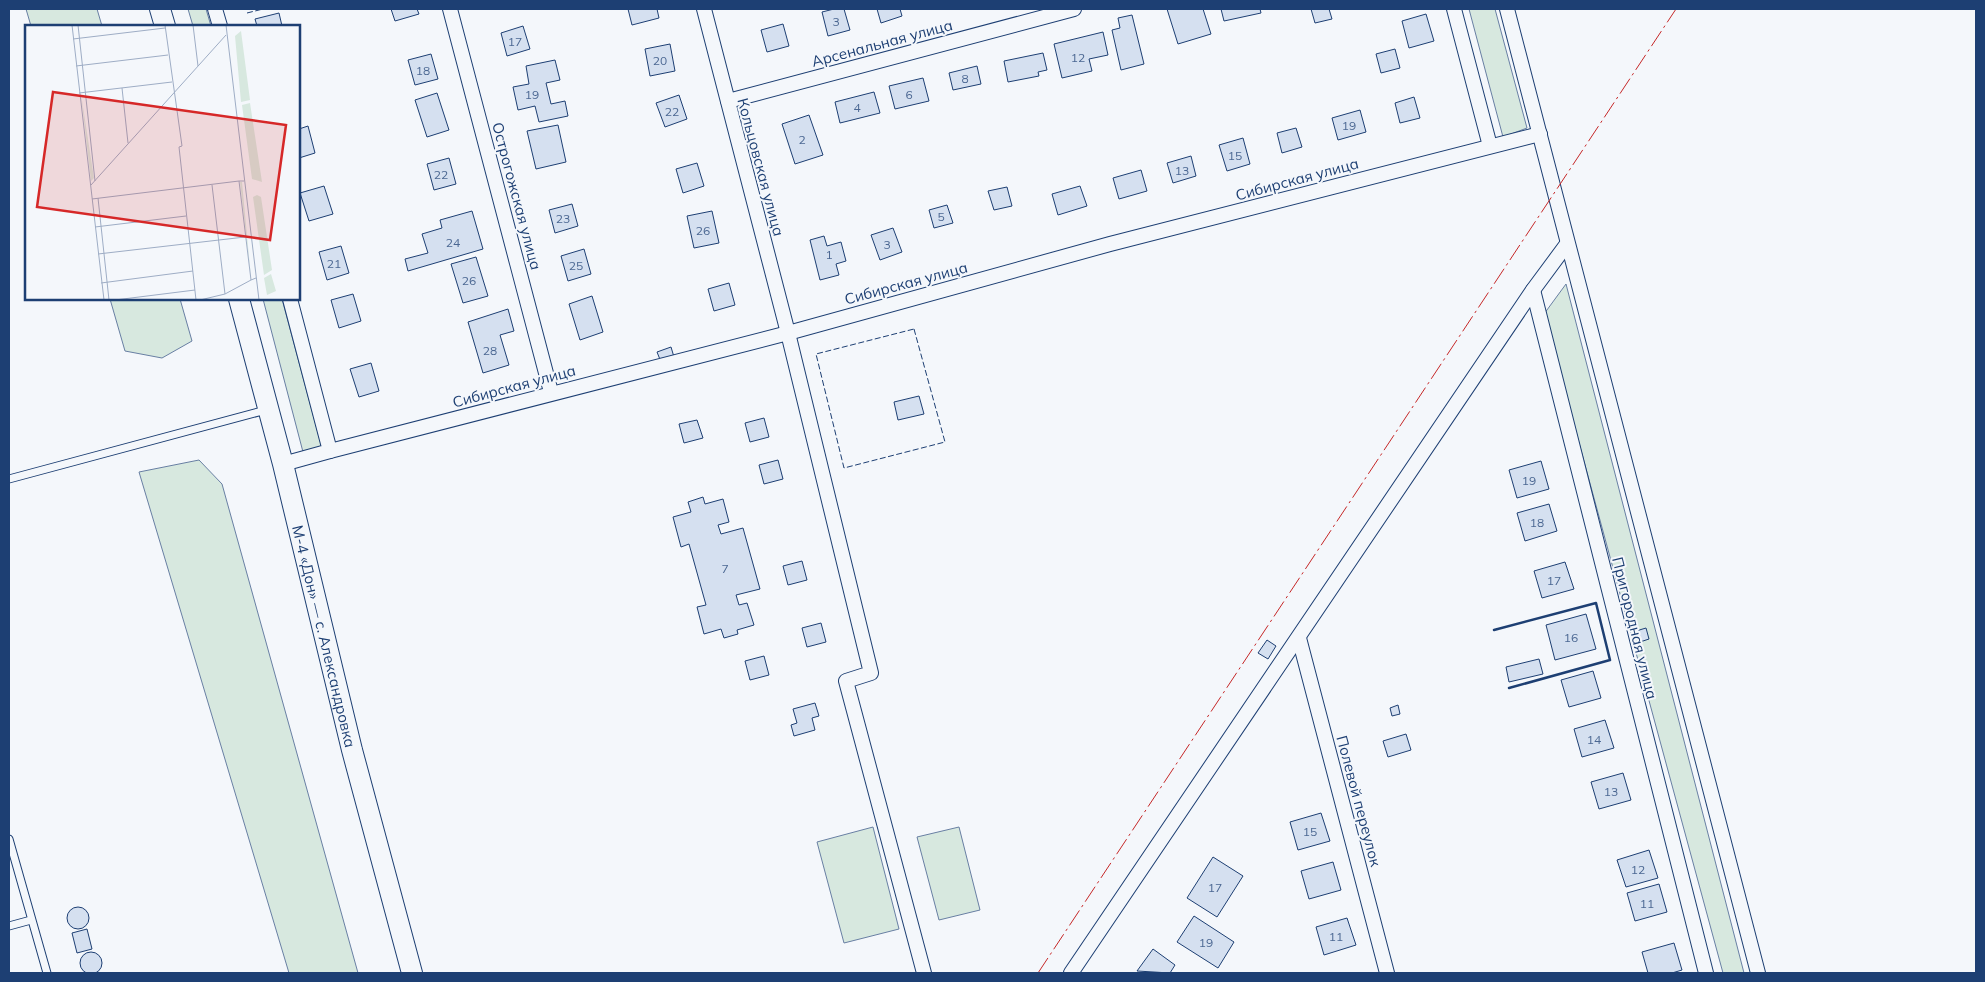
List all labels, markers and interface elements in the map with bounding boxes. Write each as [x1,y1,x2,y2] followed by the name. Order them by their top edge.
[832,14,840,29] house number: 3
[809,15,955,71] street label: Арсенальная улица
[25,25,300,300] inset map
[508,34,522,49] house number: 17
[1071,50,1085,65] house number: 12
[653,53,667,68] house number: 20
[416,63,430,78] house number: 18
[961,71,969,86] house number: 8
[525,87,539,102] house number: 19
[905,87,913,102] house number: 6
[733,96,789,238] street label: Кольцовская улица
[853,100,861,115] house number: 4
[665,104,679,119] house number: 22
[1342,118,1356,133] house number: 19
[488,120,546,272] street label: Острогожская улица
[798,132,806,147] house number: 2
[1228,148,1242,163] house number: 15
[1233,153,1361,205] street label: Сибирская улица
[1175,163,1189,178] house number: 13
[434,167,448,182] house number: 22
[937,209,945,224] house number: 5
[556,211,570,226] house number: 23
[696,223,710,238] house number: 26
[446,235,460,250] house number: 24
[883,237,891,252] house number: 3
[825,247,833,262] house number: 1
[327,256,341,271] house number: 21
[842,257,970,309] street label: Сибирская улица
[569,258,583,273] house number: 25
[462,273,476,288] house number: 26
[483,343,497,358] house number: 28
[450,360,578,412] street label: Сибирская улица
[1522,473,1536,488] house number: 19
[1530,515,1544,530] house number: 18
[289,523,361,749] street label: М-4 «Дон» — с. Александровка
[1608,555,1662,701] street label: Пригородная улица
[721,561,729,576] house number: 7
[1547,573,1561,588] house number: 17
[1564,630,1578,645] house number: 16
[1587,732,1601,747] house number: 14
[1332,733,1386,870] street label: Полевой переулок
[1604,784,1618,799] house number: 13
[1303,824,1317,839] house number: 15
[1631,862,1645,877] house number: 12
[1208,880,1222,895] house number: 17
[1640,896,1654,911] house number: 11
[1329,929,1343,944] house number: 11
[1199,935,1213,950] house number: 19

